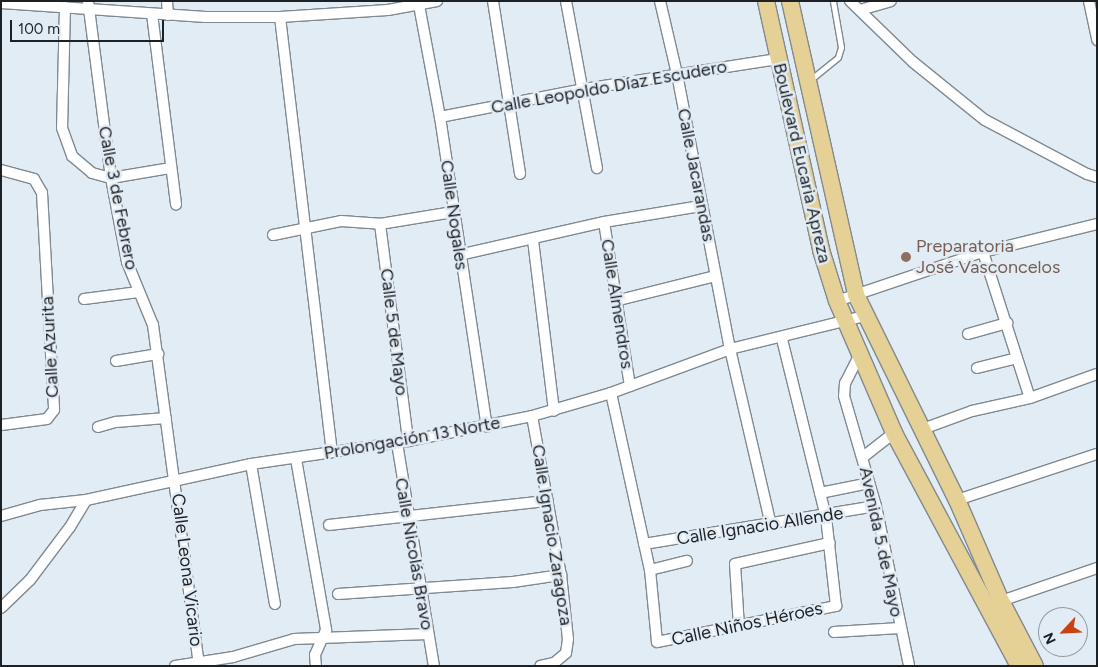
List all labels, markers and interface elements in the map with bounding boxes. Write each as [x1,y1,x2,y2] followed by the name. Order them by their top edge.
[12,10,166,42] scale bar
[18,20,60,38] text: 100 m
[489,56,729,118] street label: Calle Leopoldo Díaz Escudero
[768,61,836,265] street label: Boulevard Eucaria Apreza
[673,107,719,243] street label: Calle Jacarandas
[93,124,143,272] street label: Calle 3 de Febrero
[436,159,472,271] street label: Calle Nogales
[916,236,1060,278] place label: Preparatoria José Vasconcelos
[596,238,638,370] street label: Calle Almendros
[900,251,912,263] marker: Preparatoria José Vasconcelos
[375,267,413,397] street label: Calle 5 de Mayo
[37,296,63,398] street label: Calle Azurita
[322,412,502,464] street label: Prolongación 13 Norte
[527,443,577,627] street label: Calle Ignacio Zaragoza
[855,465,907,619] street label: Avenida 5 de Mayo
[390,476,438,632] street label: Calle Nicolás Bravo
[167,492,207,648] street label: Calle Leona Vicario
[675,502,845,550] street label: Calle Ignacio Allende
[669,597,825,651] street label: Calle Niños Héroes
[1038,607,1088,657] north arrow
[1040,630,1060,647] text: N

